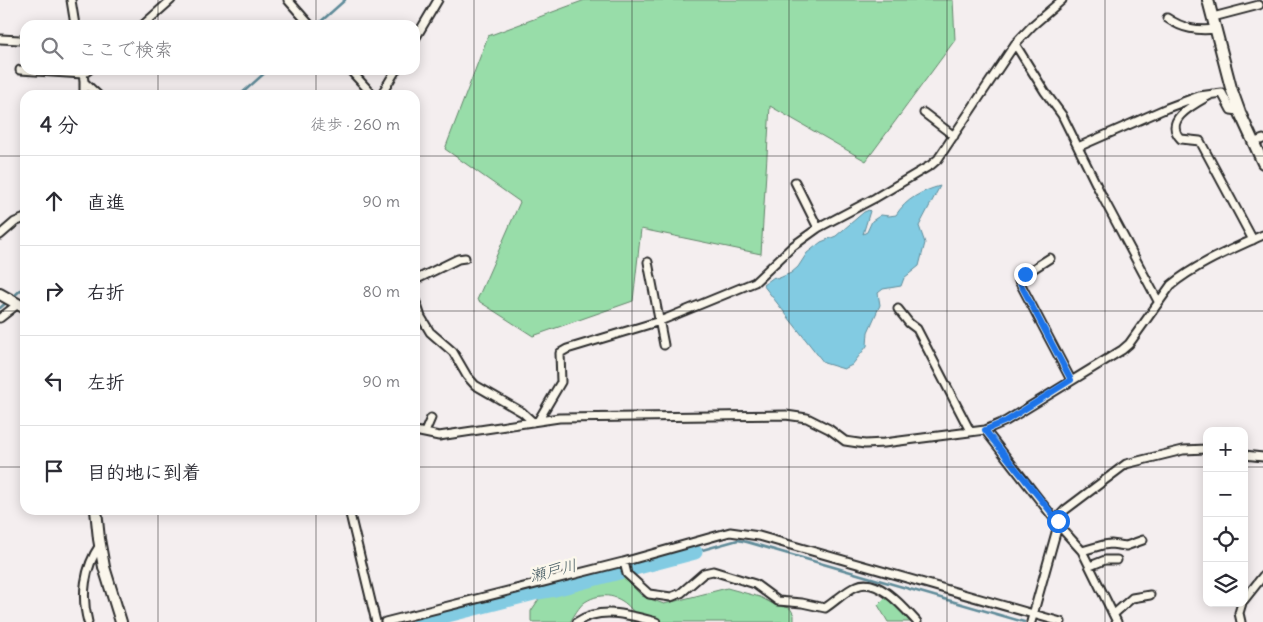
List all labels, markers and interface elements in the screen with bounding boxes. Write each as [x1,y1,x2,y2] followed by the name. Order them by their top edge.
[20,20,420,75] search box
[38,34,66,62] icon: search
[78,37,173,61] text: ここで検索
[40,111,78,138] text: 4 分
[310,114,400,134] text: 徒歩 · 260 m
[40,187,68,215] icon: ahead
[87,190,125,214] text: 直進
[362,191,400,211] text: 90 m
[1014,263,1037,286] route end
[40,277,68,305] icon: right
[87,280,125,304] text: 右折
[362,281,400,301] text: 80 m
[40,367,68,395] icon: left
[87,370,125,394] text: 左折
[362,371,400,391] text: 90 m
[1203,427,1248,607] map controls
[1203,427,1248,472] button: +
[40,457,68,485] icon: arrive
[87,460,201,484] text: 目的地に到着
[1203,472,1248,517] button: −
[1047,510,1070,533] route start
[1203,517,1248,562] button: locate
[527,554,579,586] water label: 瀬戸川
[1203,562,1248,607] button: layers

